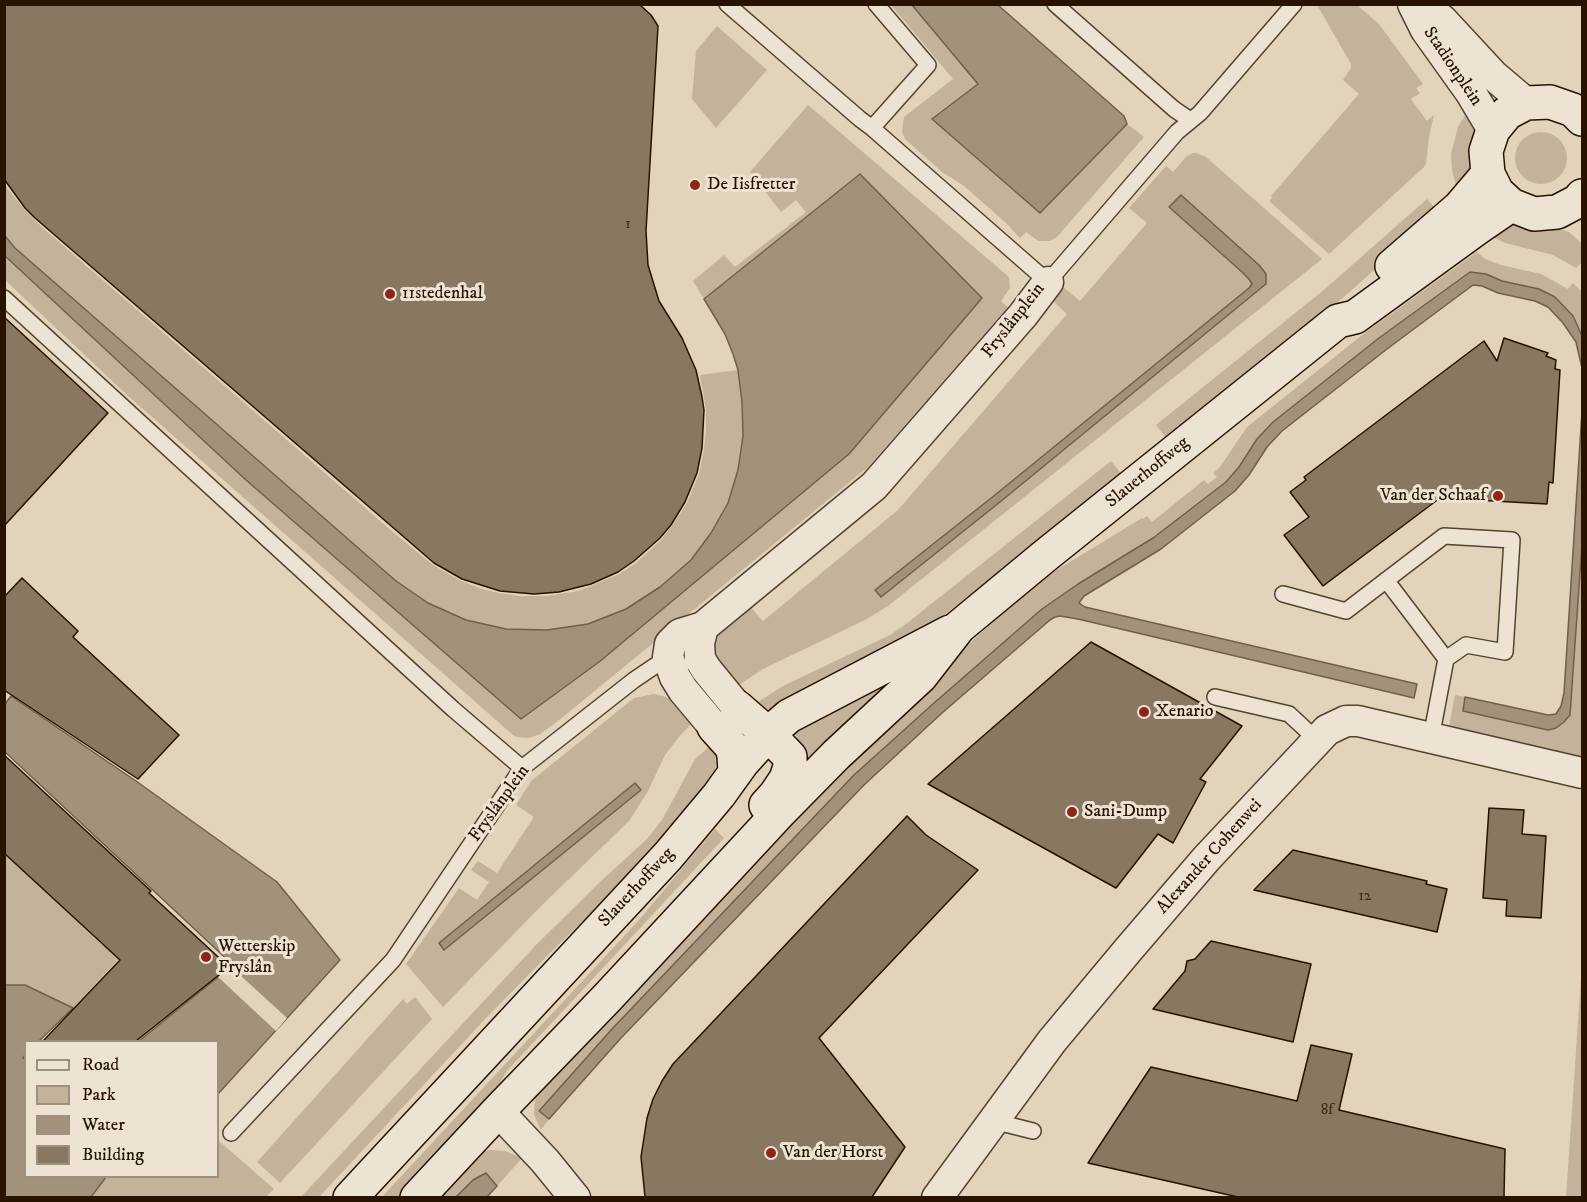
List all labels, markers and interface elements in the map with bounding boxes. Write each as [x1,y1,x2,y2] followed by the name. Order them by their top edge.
[1418,23,1486,111] street label: Stadionplein
[707,174,795,196] place label: De Iisfretter
[688,178,702,192] marker: De Iisfretter
[625,216,631,234] house number: 1
[978,279,1050,363] street label: Fryslânplein
[402,283,483,305] place label: 11stedenhal
[383,287,397,301] marker: 11stedenhal
[1102,433,1194,513] street label: Slauerhoffweg
[1380,485,1486,507] place label: Van der Schaaf
[1491,489,1505,503] marker: Van der Schaaf
[1156,701,1213,723] place label: Xenario
[1137,705,1151,719] marker: Xenario
[465,761,535,847] street label: Fryslânplein
[1153,795,1267,919] street label: Alexander Cohenwei
[1084,801,1167,823] place label: Sani-Dump
[1065,805,1079,819] marker: Sani-Dump
[595,844,679,932] street label: Slauerhoffweg
[1359,888,1371,906] house number: 12
[218,936,295,978] place label: Wetterskip Fryslân
[199,950,213,964] marker: Wetterskip Fryslân
[24,1040,219,1178] legend
[82,1054,119,1076] text: Road
[82,1084,116,1106] text: Park
[1321,1102,1333,1120] house number: 8f
[82,1114,125,1136] text: Water
[783,1142,883,1164] place label: Van der Horst
[82,1144,144,1166] text: Building
[764,1146,778,1160] marker: Van der Horst

